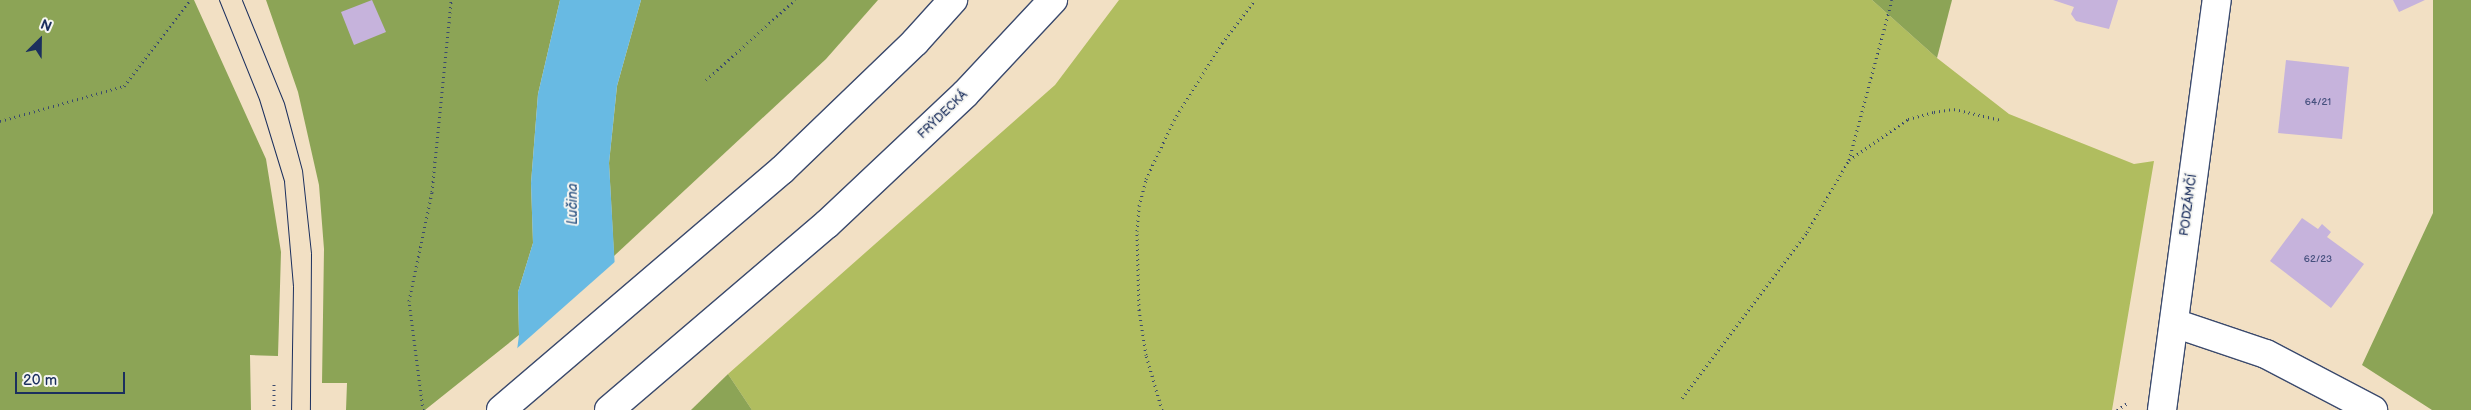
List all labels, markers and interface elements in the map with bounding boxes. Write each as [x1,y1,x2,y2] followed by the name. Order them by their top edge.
[15,15,65,65] north arrow
[38,16,54,36] text: N
[915,88,971,142] street label: FRÝDECKÁ
[2305,97,2331,109] house number: 64/21
[2178,173,2200,237] street label: PODZÁMČÍ
[565,183,581,225] water label: Lučina
[2304,254,2332,266] house number: 62/23
[18,362,128,394] scale bar
[23,371,57,390] text: 20 m

